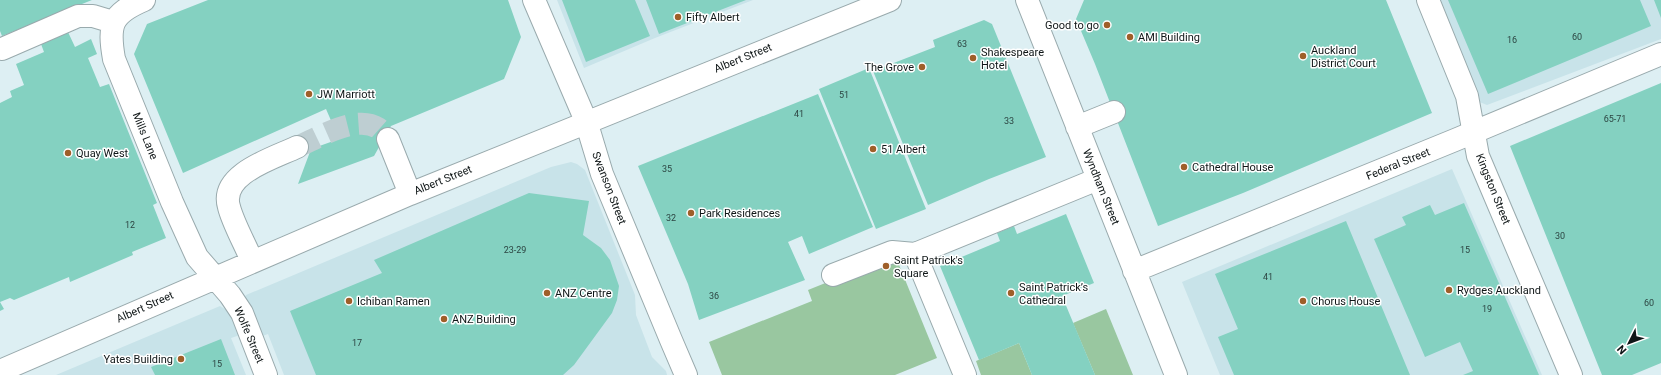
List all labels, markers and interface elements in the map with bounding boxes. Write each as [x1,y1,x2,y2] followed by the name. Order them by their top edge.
[686,11,740,24] place label: Fifty Albert
[673,12,683,22] marker: Fifty Albert
[1045,19,1099,32] place label: Good to go
[1102,20,1112,30] marker: Good to go
[1138,31,1200,44] place label: AMI Building
[1125,32,1135,42] marker: AMI Building
[1572,32,1582,42] house number: 60
[1507,35,1517,45] house number: 16
[957,39,967,49] house number: 63
[712,40,774,75] street label: Albert Street
[1311,44,1376,70] place label: Auckland District Court
[981,46,1044,72] place label: Shakespeare Hotel
[1298,51,1308,61] marker: Auckland District Court
[968,53,978,63] marker: Shakespeare Hotel
[864,61,914,74] place label: The Grove
[917,62,927,72] marker: The Grove
[317,88,375,101] place label: JW Marriott
[304,89,314,99] marker: JW Marriott
[839,90,849,100] house number: 51
[794,109,804,119] house number: 41
[130,110,160,162] street label: Mills Lane
[1604,114,1626,124] house number: 65-71
[1004,116,1014,126] house number: 33
[881,143,926,156] place label: 51 Albert
[868,144,878,154] marker: 51 Albert
[1364,145,1432,183] street label: Federal Street
[76,147,129,160] place label: Quay West
[1080,147,1122,227] street label: Wyndham Street
[63,148,73,158] marker: Quay West
[589,150,629,226] street label: Swanson Street
[1473,152,1513,227] street label: Kingston Street
[1192,161,1274,174] place label: Cathedral House
[412,162,474,197] street label: Albert Street
[1179,162,1189,172] marker: Cathedral House
[662,164,672,174] house number: 35
[699,207,781,220] place label: Park Residences
[686,208,696,218] marker: Park Residences
[666,213,676,223] house number: 32
[125,220,135,230] house number: 12
[1555,231,1565,241] house number: 30
[504,245,526,255] house number: 23-29
[1460,245,1470,255] house number: 15
[894,254,963,280] place label: Saint Patrick's Square
[881,261,891,271] marker: Saint Patrick's Square
[1263,272,1273,282] house number: 41
[1019,281,1088,307] place label: Saint Patrick’s Cathedral
[1457,284,1541,297] place label: Rydges Auckland
[1444,285,1454,295] marker: Rydges Auckland
[555,287,612,300] place label: ANZ Centre
[114,288,176,325] street label: Albert Street
[542,288,552,298] marker: ANZ Centre
[1006,288,1016,298] marker: Saint Patrick’s Cathedral
[709,291,719,301] house number: 36
[357,295,430,308] place label: Ichiban Ramen
[1311,295,1381,308] place label: Chorus House
[344,296,354,306] marker: Ichiban Ramen
[1298,296,1308,306] marker: Chorus House
[1644,298,1654,308] house number: 60
[1482,304,1492,314] house number: 19
[231,305,267,365] street label: Wolfe Street
[452,313,516,326] place label: ANZ Building
[439,314,449,324] marker: ANZ Building
[1609,323,1649,363] north arrow
[352,338,362,348] house number: 17
[1614,342,1629,357] text: N
[104,353,173,366] place label: Yates Building
[176,354,186,364] marker: Yates Building
[212,359,222,369] house number: 15

